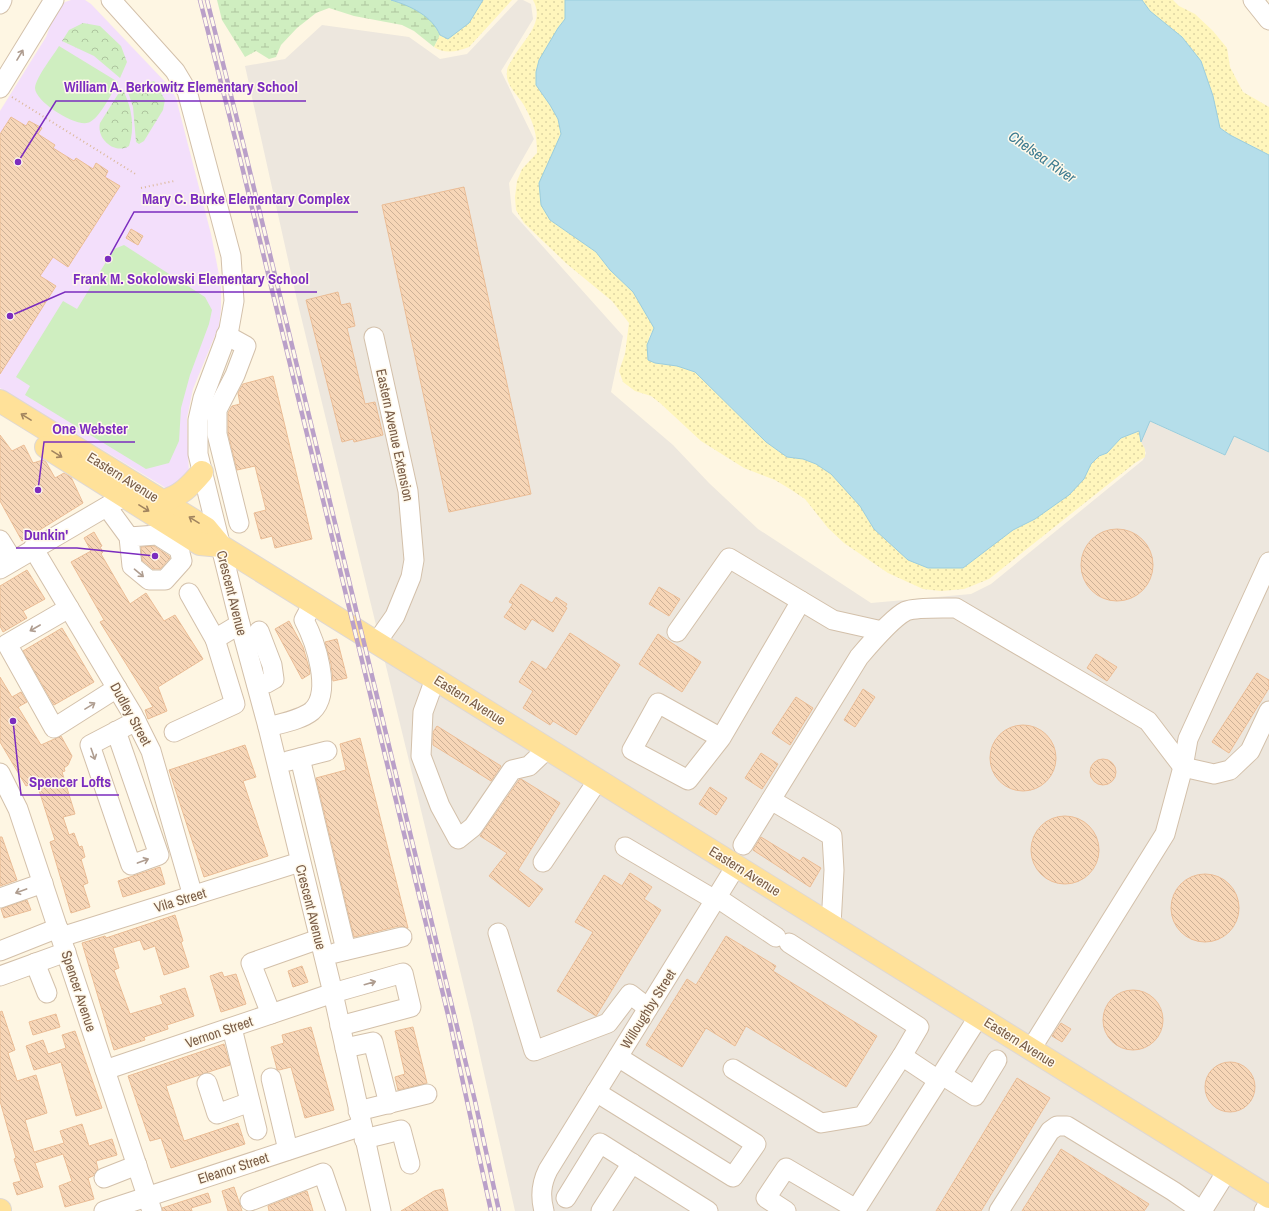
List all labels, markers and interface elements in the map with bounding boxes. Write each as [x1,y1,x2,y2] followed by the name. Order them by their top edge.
[16,50,24,61] one-way arrow
[56,74,306,101] callout: William A. Berkowitz Elementary School
[64,76,298,97] text: William A. Berkowitz Elementary School
[1004,126,1081,188] water label: Chelsea River
[134,185,358,212] callout: Mary C. Burke Elementary Complex
[142,188,350,209] text: Mary C. Burke Elementary Complex
[65,265,317,292] callout: Frank M. Sokolowski Elementary School
[73,268,309,289] text: Frank M. Sokolowski Elementary School
[372,367,418,503] street label: Eastern Avenue Extension
[21,413,32,421] one-way arrow
[44,415,135,442] callout: One Webster
[52,418,128,439] text: One Webster
[84,448,162,506] street label: Eastern Avenue
[51,450,62,458] one-way arrow
[138,505,150,513] one-way arrow
[188,516,200,524] one-way arrow
[16,521,77,548] callout: Dunkin'
[24,524,68,545] text: Dunkin'
[213,549,251,637] street label: Crescent Avenue
[134,568,145,577] one-way arrow
[29,624,41,632] one-way arrow
[431,671,509,729] street label: Eastern Avenue
[106,679,156,749] street label: Dudley Street
[84,701,96,709] one-way arrow
[90,747,98,759] one-way arrow
[21,768,119,795] callout: Spencer Lofts
[29,771,111,792] text: Spencer Lofts
[706,842,784,900] street label: Eastern Avenue
[137,856,149,864] one-way arrow
[292,863,330,951] street label: Crescent Avenue
[152,884,208,916] street label: Vila Street
[16,887,28,895] one-way arrow
[57,948,101,1034] street label: Spencer Avenue
[616,966,680,1052] street label: Willoughby Street
[364,978,377,986] one-way arrow
[183,1012,255,1052] street label: Vernon Street
[981,1013,1059,1071] street label: Eastern Avenue
[195,1148,271,1188] street label: Eleanor Street

